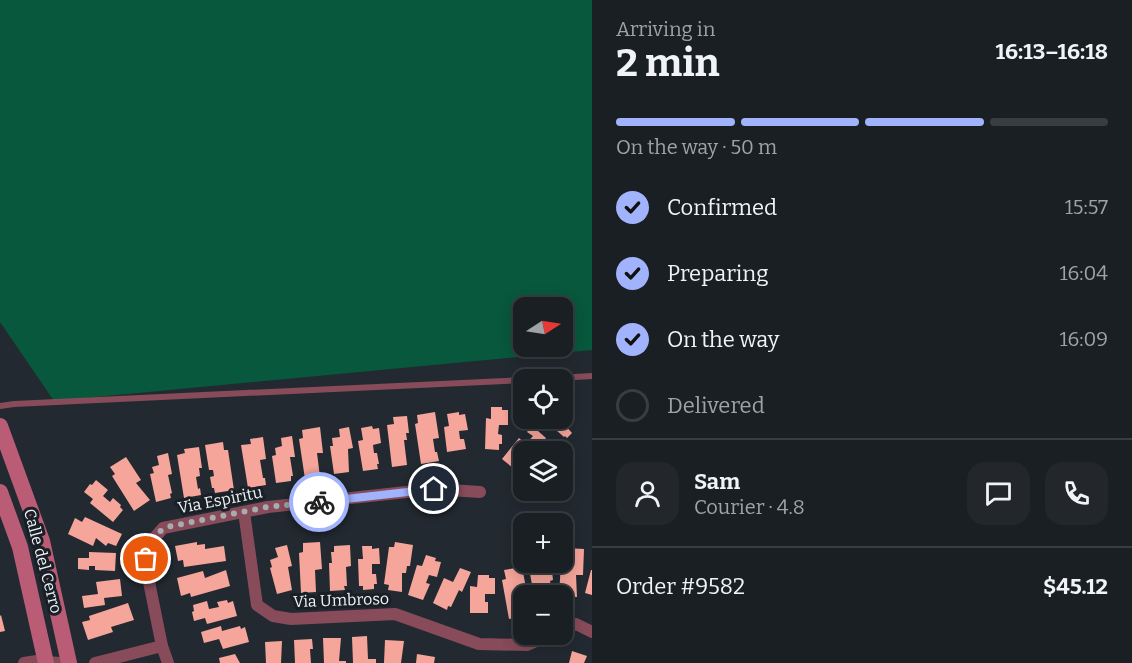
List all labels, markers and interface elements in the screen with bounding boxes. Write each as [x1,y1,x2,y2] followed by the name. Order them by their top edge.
[616,17,715,41] text: Arriving in
[996,38,1108,65] text: 16:13–16:18
[616,40,720,86] text: 2 min
[616,135,777,159] text: On the way · 50 m
[616,191,649,224] icon: check
[667,194,777,221] text: Confirmed
[1065,195,1108,219] text: 15:57
[616,257,649,290] icon: check
[667,260,769,287] text: Preparing
[1059,261,1108,285] text: 16:04
[513,297,573,357] north arrow
[513,297,573,645] map controls
[616,323,649,356] icon: check
[667,326,779,353] text: On the way
[1059,327,1108,351] text: 16:09
[513,369,573,429] button: locate
[667,392,765,419] text: Delivered
[513,441,573,501] button: layers
[616,462,679,525] button: person
[967,462,1030,525] button: chat
[1045,462,1108,525] button: phone
[408,463,459,514] pin
[694,468,740,495] text: Sam
[289,472,349,532] courier
[417,472,450,505] icon: home
[176,482,264,518] street label: Via Espiritu
[303,486,336,519] icon: bike
[694,495,805,519] text: Courier · 4.8
[20,507,66,615] street label: Calle del Cerro
[513,513,573,573] button: +
[120,533,171,584] pin
[129,542,162,575] icon: bag
[616,573,745,600] text: Order #9582
[1043,573,1108,600] text: $45.12
[513,585,573,645] button: −
[293,589,389,611] street label: Via Umbroso

